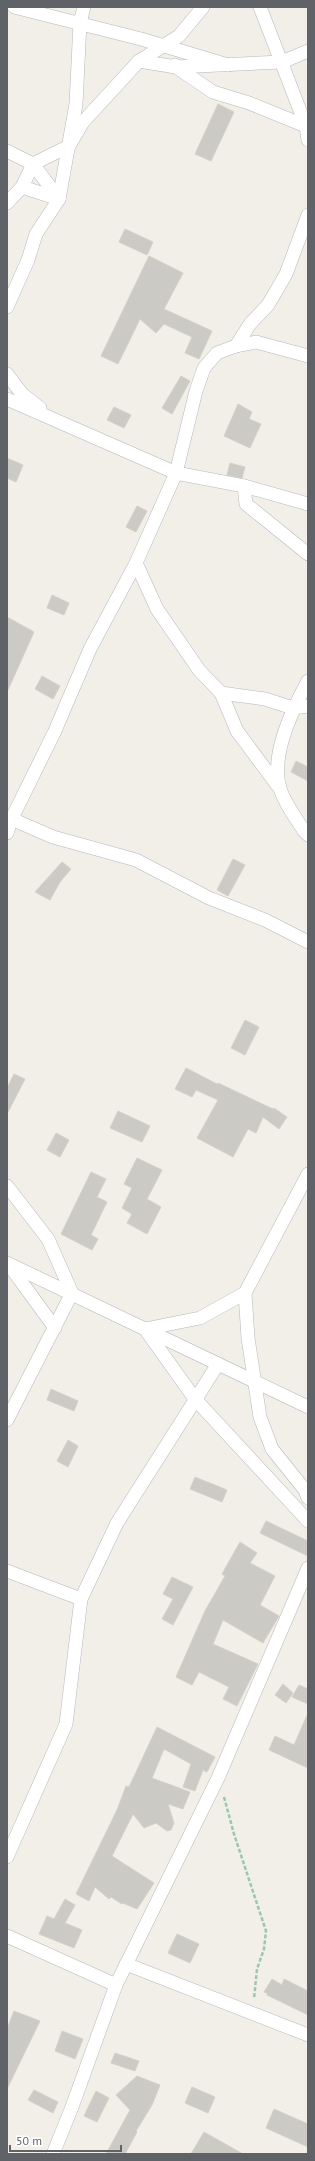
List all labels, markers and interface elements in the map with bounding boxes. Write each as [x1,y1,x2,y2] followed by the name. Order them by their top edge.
[10,2127,121,2153] scale bar
[16,2133,42,2148] text: 50 m

